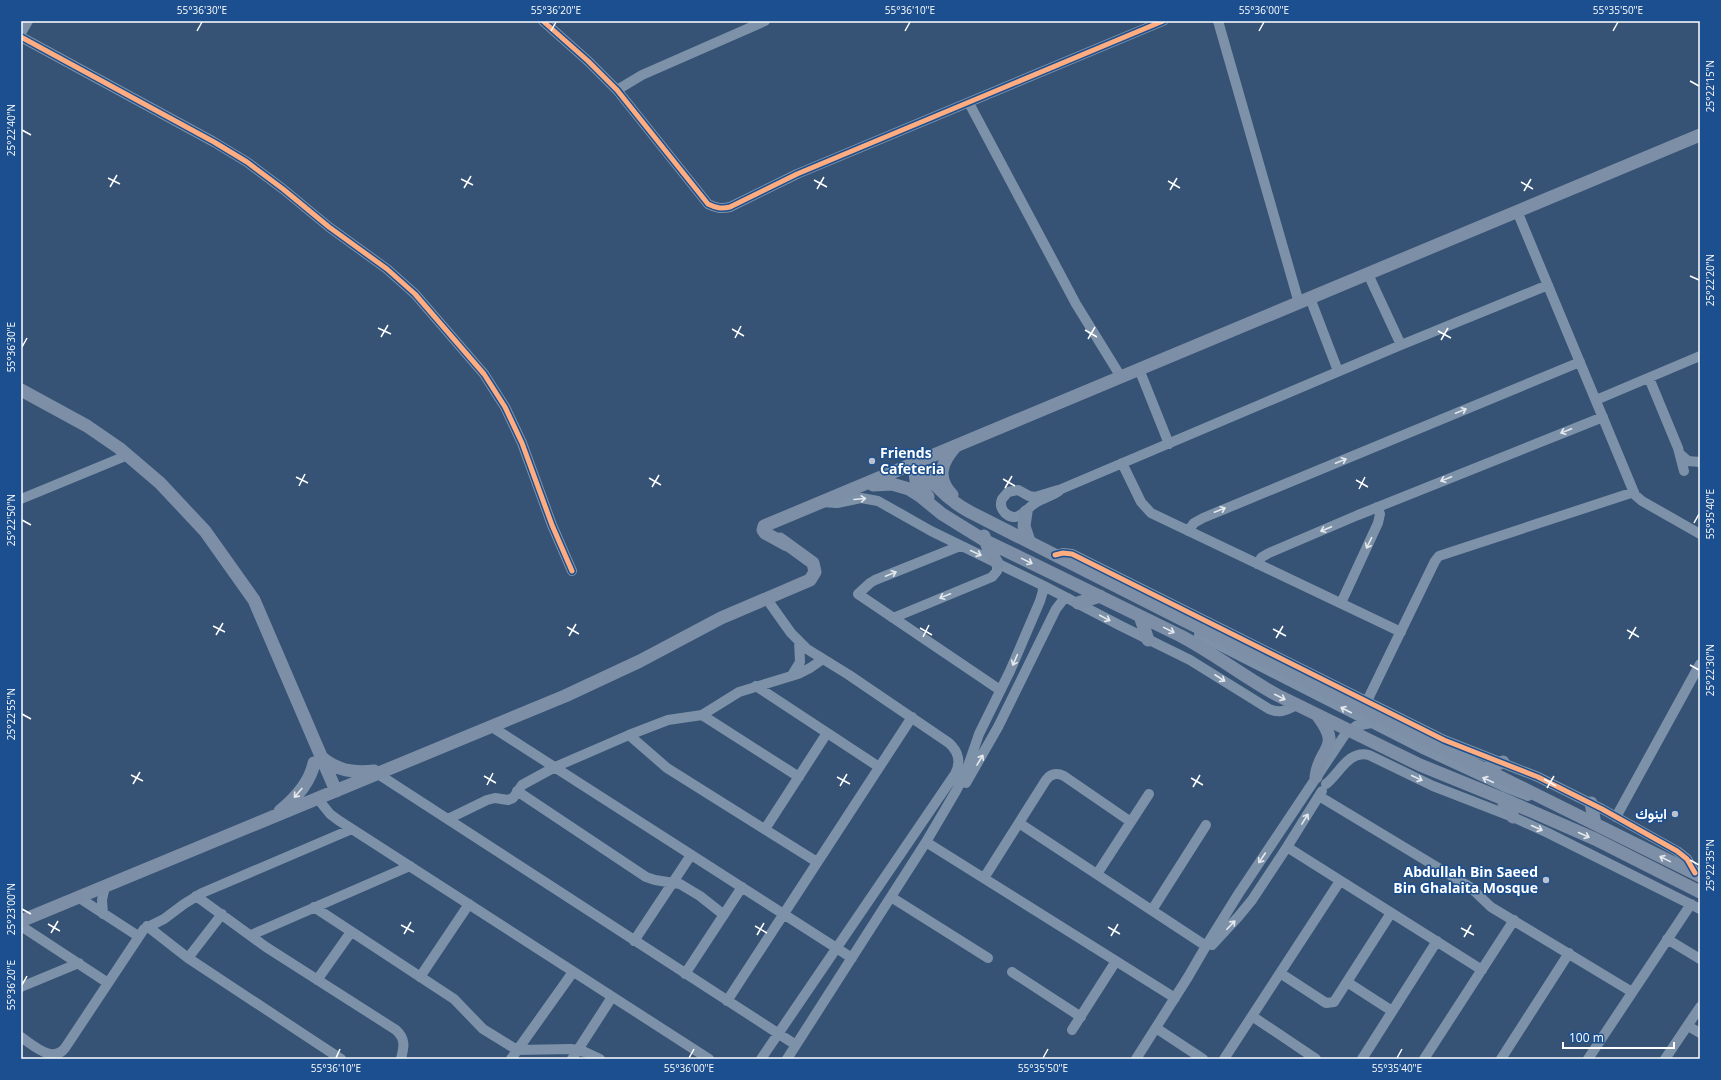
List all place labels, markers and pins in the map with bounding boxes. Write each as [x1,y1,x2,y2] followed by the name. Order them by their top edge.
[880,443,945,478] place label: Friends Cafeteria
[867,456,877,466] marker: Friends Cafeteria
[1635,804,1667,823] place label: اينوك
[1670,809,1680,819] marker: اينوك
[1393,862,1538,897] place label: Abdullah Bin Saeed Bin Ghalaita Mosque
[1541,875,1551,885] marker: Abdullah Bin Saeed Bin Ghalaita Mosque

